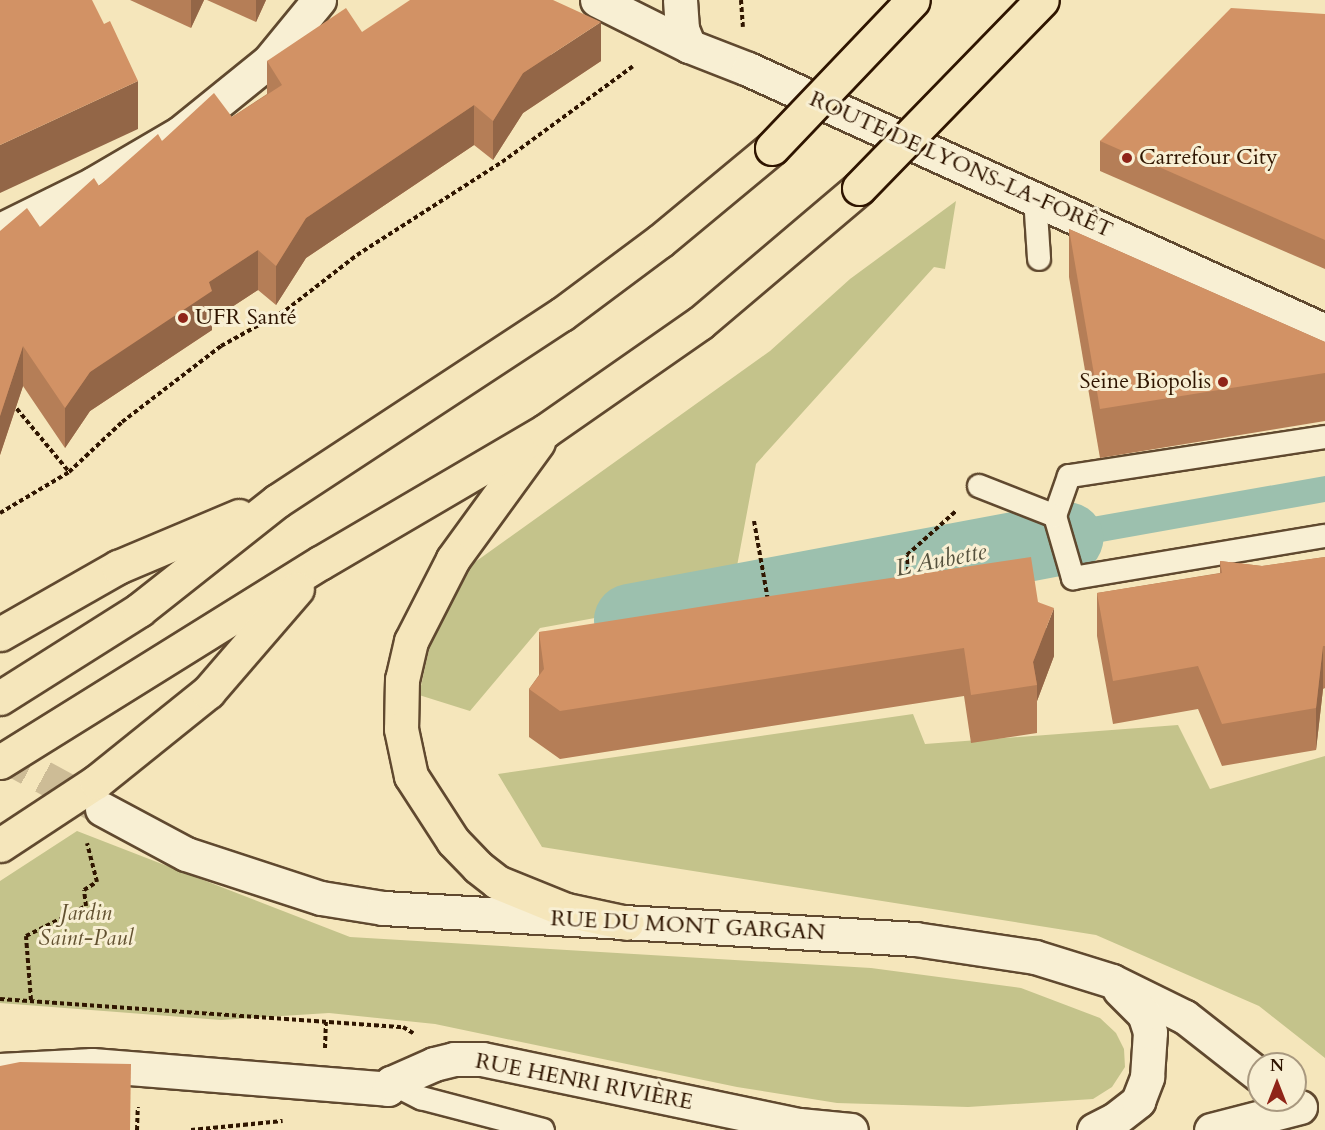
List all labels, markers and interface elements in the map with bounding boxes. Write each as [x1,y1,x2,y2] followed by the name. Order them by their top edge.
[805,86,1117,244] street label: ROUTE DE LYONS-LA-FORÊT
[1139,145,1278,171] place label: Carrefour City
[1120,151,1134,165] marker: Carrefour City
[195,305,297,331] place label: UFR Santé
[176,311,190,325] marker: UFR Santé
[1080,369,1211,395] place label: Seine Biopolis
[1216,375,1230,389] marker: Seine Biopolis
[893,537,989,583] water label: L'Aubette
[38,900,134,951] park label: Jardin Saint-Paul
[550,906,826,946] street label: RUE DU MONT GARGAN
[473,1048,695,1116] street label: RUE HENRI RIVIÈRE
[1247,1052,1307,1112] north arrow
[1270,1055,1284,1077] text: N

